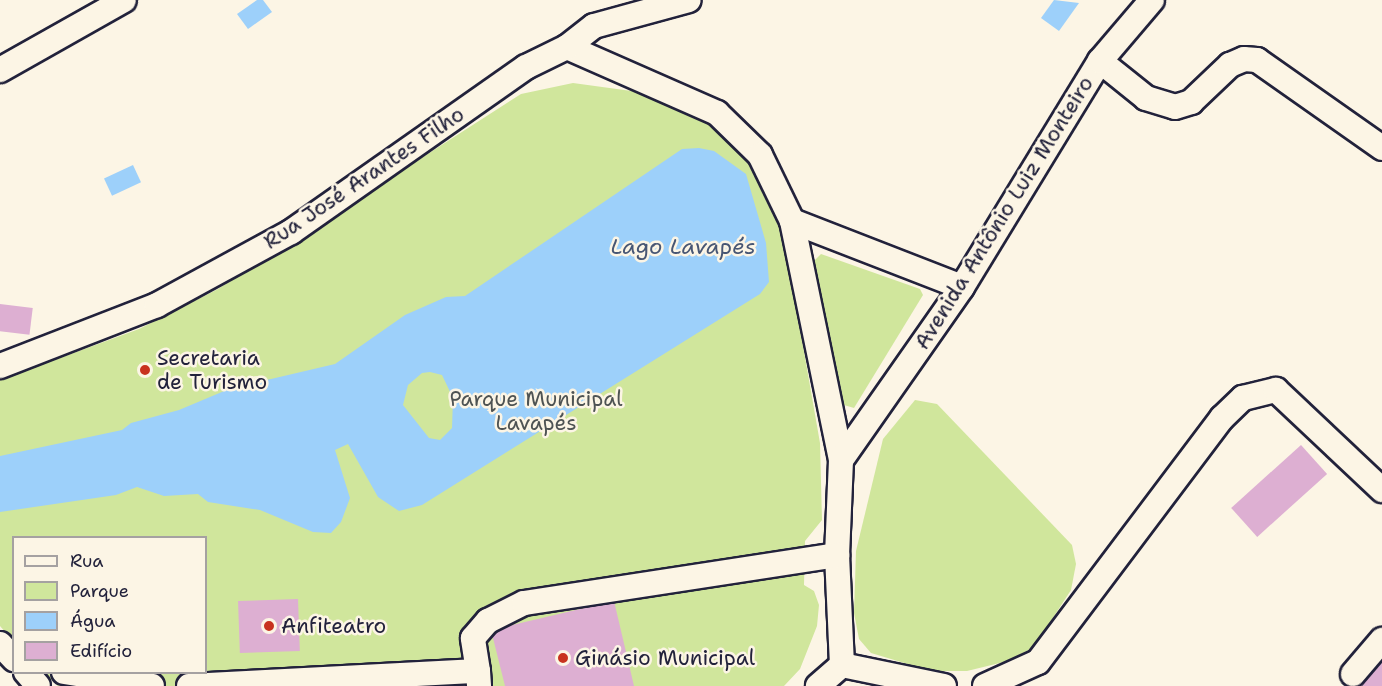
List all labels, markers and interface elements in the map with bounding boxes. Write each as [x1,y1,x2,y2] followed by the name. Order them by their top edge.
[909,72,1099,354] street label: Avenida Antônio Luiz Monteiro
[259,102,469,254] street label: Rua José Arantes Filho
[610,234,756,260] water label: Lago Lavapés
[157,345,267,395] place label: Secretaria de Turismo
[138,363,152,377] marker: Secretaria de Turismo
[449,386,623,436] park label: Parque Municipal Lavapés
[12,536,207,674] legend
[70,549,103,573] text: Rua
[70,579,129,603] text: Parque
[70,609,115,633] text: Água
[281,613,386,639] place label: Anfiteatro
[262,619,276,633] marker: Anfiteatro
[70,639,132,663] text: Edifício
[575,645,755,671] place label: Ginásio Municipal
[556,651,570,665] marker: Ginásio Municipal

